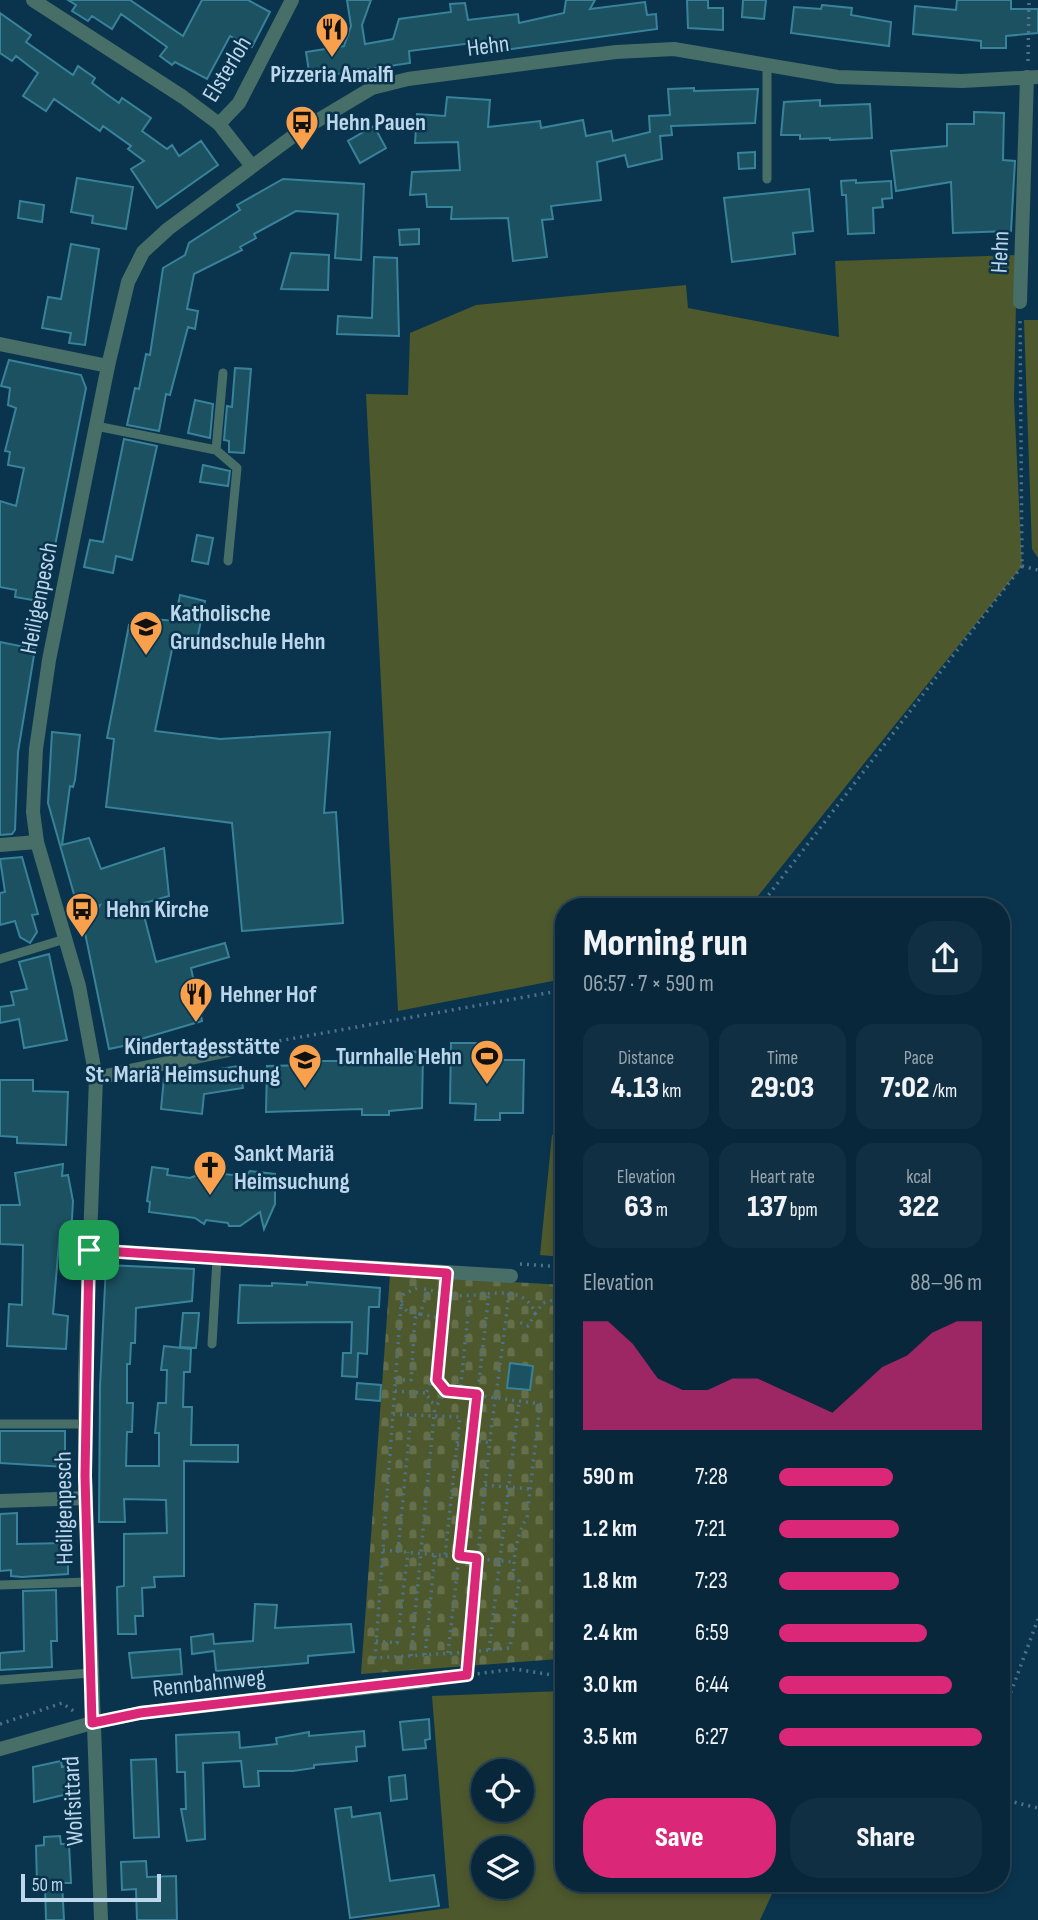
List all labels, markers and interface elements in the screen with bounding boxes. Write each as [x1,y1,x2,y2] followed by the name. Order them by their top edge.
[313,10,351,59] restaurant icon: Pizzeria Amalfi
[465,29,511,63] street label: Hehn
[196,31,258,107] street label: Elsterloh
[270,60,394,89] place label: Pizzeria Amalfi
[283,103,321,152] bus stop icon: Hehn Pauen
[326,108,426,137] place label: Hehn Pauen
[984,230,1016,274] street label: Hehn
[14,540,64,656] street label: Heiligenpesch
[170,599,325,656] place label: Katholische Grundschule Hehn
[127,608,165,657] school or university icon: Katholische Grundschule Hehn
[63,890,101,939] bus stop icon: Hehn Kirche
[106,895,209,924] place label: Hehn Kirche
[583,921,748,966] text: Morning run
[908,921,982,995] button: share
[583,970,714,998] text: 06:57 · 7 × 590 m
[177,975,215,1024] restaurant icon: Hehner Hof
[220,980,317,1009] place label: Hehner Hof
[85,1032,280,1089] place label: Kindertagesstätte St. Mariä Heimsuchung
[468,1037,506,1086] sports icon: Turnhalle Hehn
[286,1041,324,1090] school or university icon: Kindertagesstätte St. Mariä Heimsuchung
[336,1042,462,1071] place label: Turnhalle Hehn
[618,1047,674,1070] text: Distance
[767,1047,798,1070] text: Time
[904,1047,934,1070] text: Pace
[611,1070,659,1106] text: 4.13
[751,1070,814,1106] text: 29:03
[881,1070,929,1106] text: 7:02
[659,1080,682,1103] text: km
[929,1080,957,1103] text: /km
[234,1139,350,1196] place label: Sankt Mariä Heimsuchung
[191,1148,229,1197] church icon: Sankt Mariä Heimsuchung
[617,1166,675,1189] text: Elevation
[750,1166,815,1189] text: Heart rate
[906,1166,931,1189] text: kcal
[624,1189,653,1225] text: 63
[747,1189,787,1225] text: 137
[898,1189,939,1225] text: 322
[653,1199,668,1222] text: m
[787,1199,818,1222] text: bpm
[59,1220,119,1280] pin
[70,1231,108,1269] icon: arrive
[583,1269,654,1297] text: Elevation
[910,1269,982,1297] text: 88–96 m
[49,1451,79,1565] street label: Heiligenpesch
[583,1463,634,1491] text: 590 m
[695,1463,728,1491] text: 7:28
[583,1515,637,1543] text: 1.2 km
[695,1515,726,1543] text: 7:21
[583,1567,637,1595] text: 1.8 km
[695,1567,728,1595] text: 7:23
[583,1619,638,1647] text: 2.4 km
[695,1619,729,1647] text: 6:59
[151,1663,267,1703] street label: Rennbahnweg
[583,1671,638,1699] text: 3.0 km
[695,1671,729,1699] text: 6:44
[583,1723,637,1751] text: 3.5 km
[695,1723,728,1751] text: 6:27
[56,1755,90,1847] street label: Wolfsittard
[471,1759,534,1899] map controls
[471,1759,534,1822] button: locate
[583,1798,776,1878] button: Save
[790,1798,982,1878] button: Share
[471,1836,534,1899] button: layers
[21,1871,161,1903] scale bar
[32,1874,63,1897] text: 50 m

